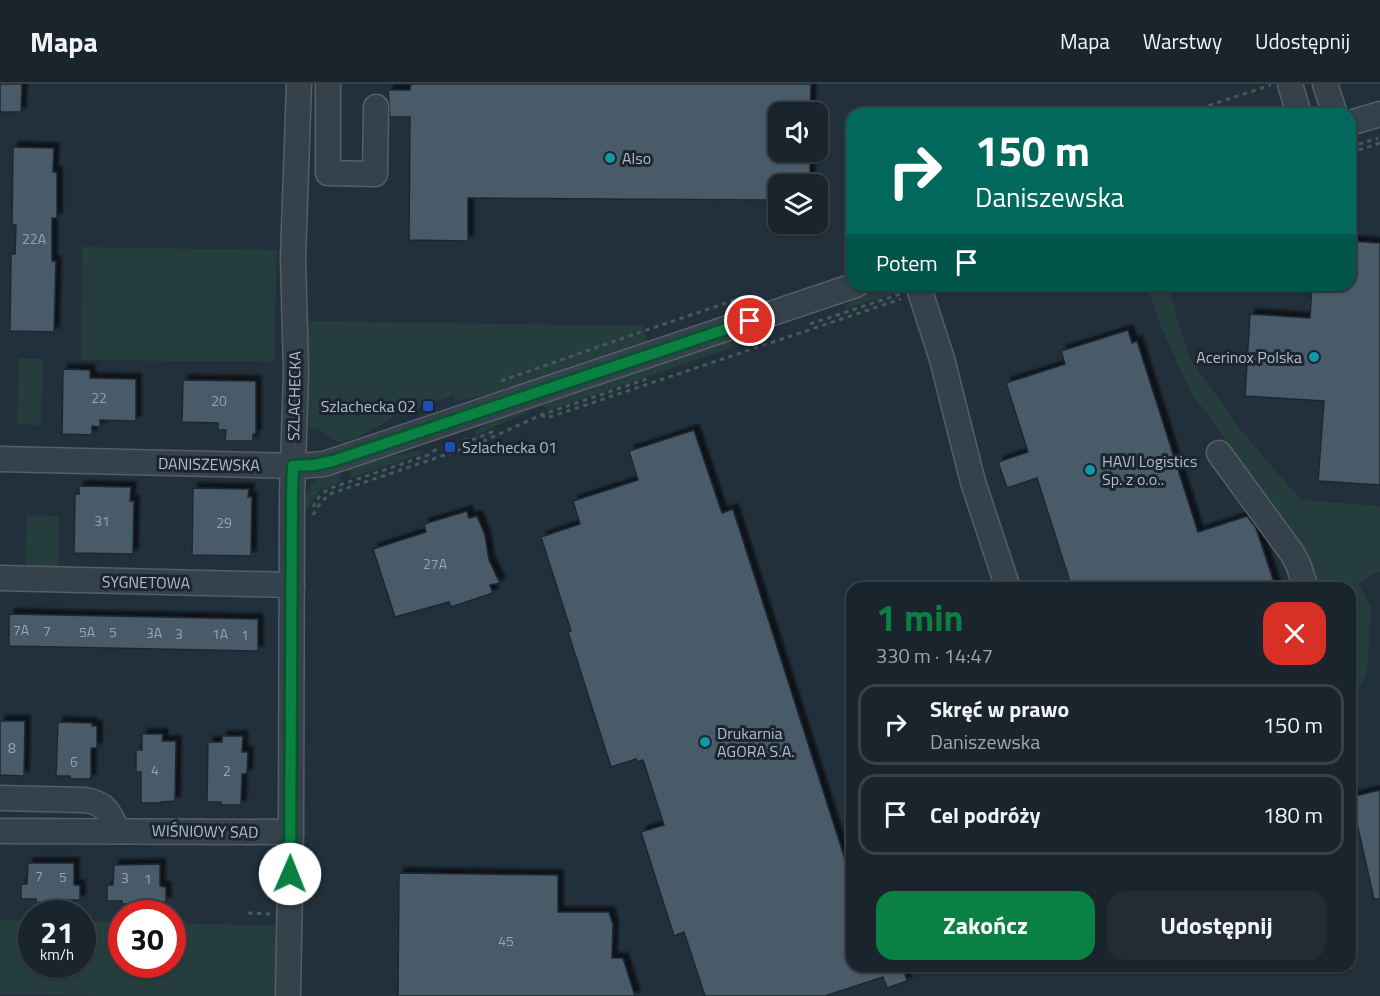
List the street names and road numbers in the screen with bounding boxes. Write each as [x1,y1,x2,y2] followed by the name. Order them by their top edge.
[281,350,307,441] street label: SZLACHECKA
[158,451,261,477] street label: DANISZEWSKA
[102,569,191,595] street label: SYGNETOWA
[151,818,259,844] street label: WIŚNIOWY SAD

